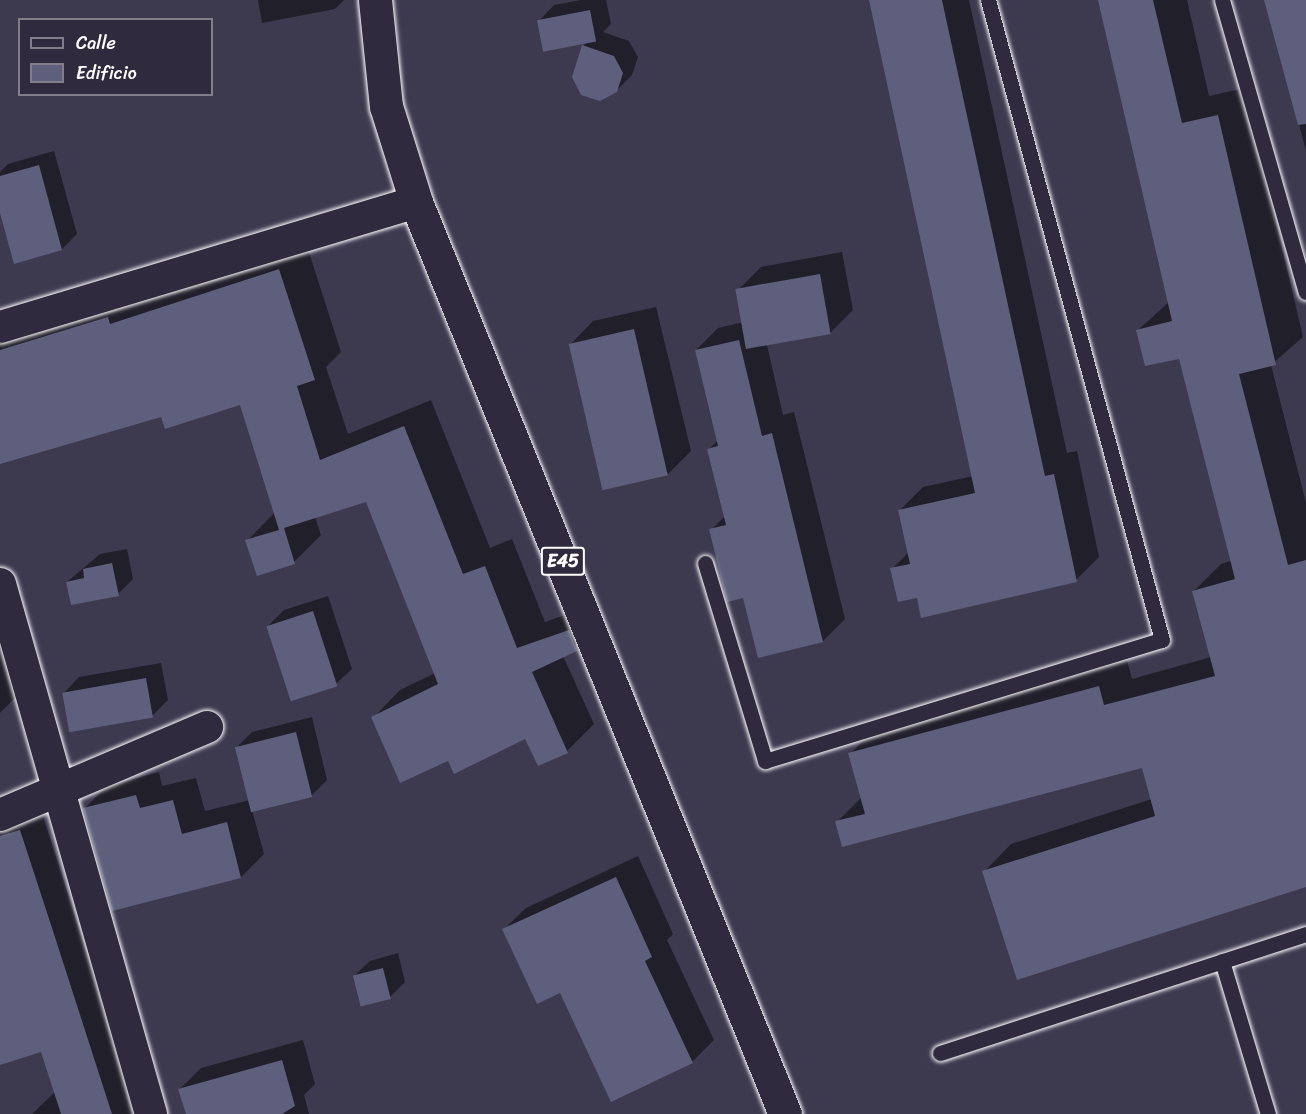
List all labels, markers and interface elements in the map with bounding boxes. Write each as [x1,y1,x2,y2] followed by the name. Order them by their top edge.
[18,18,213,96] legend
[76,27,116,59] text: Calle
[76,57,137,89] text: Edificio
[540,546,586,576] road number: E45

